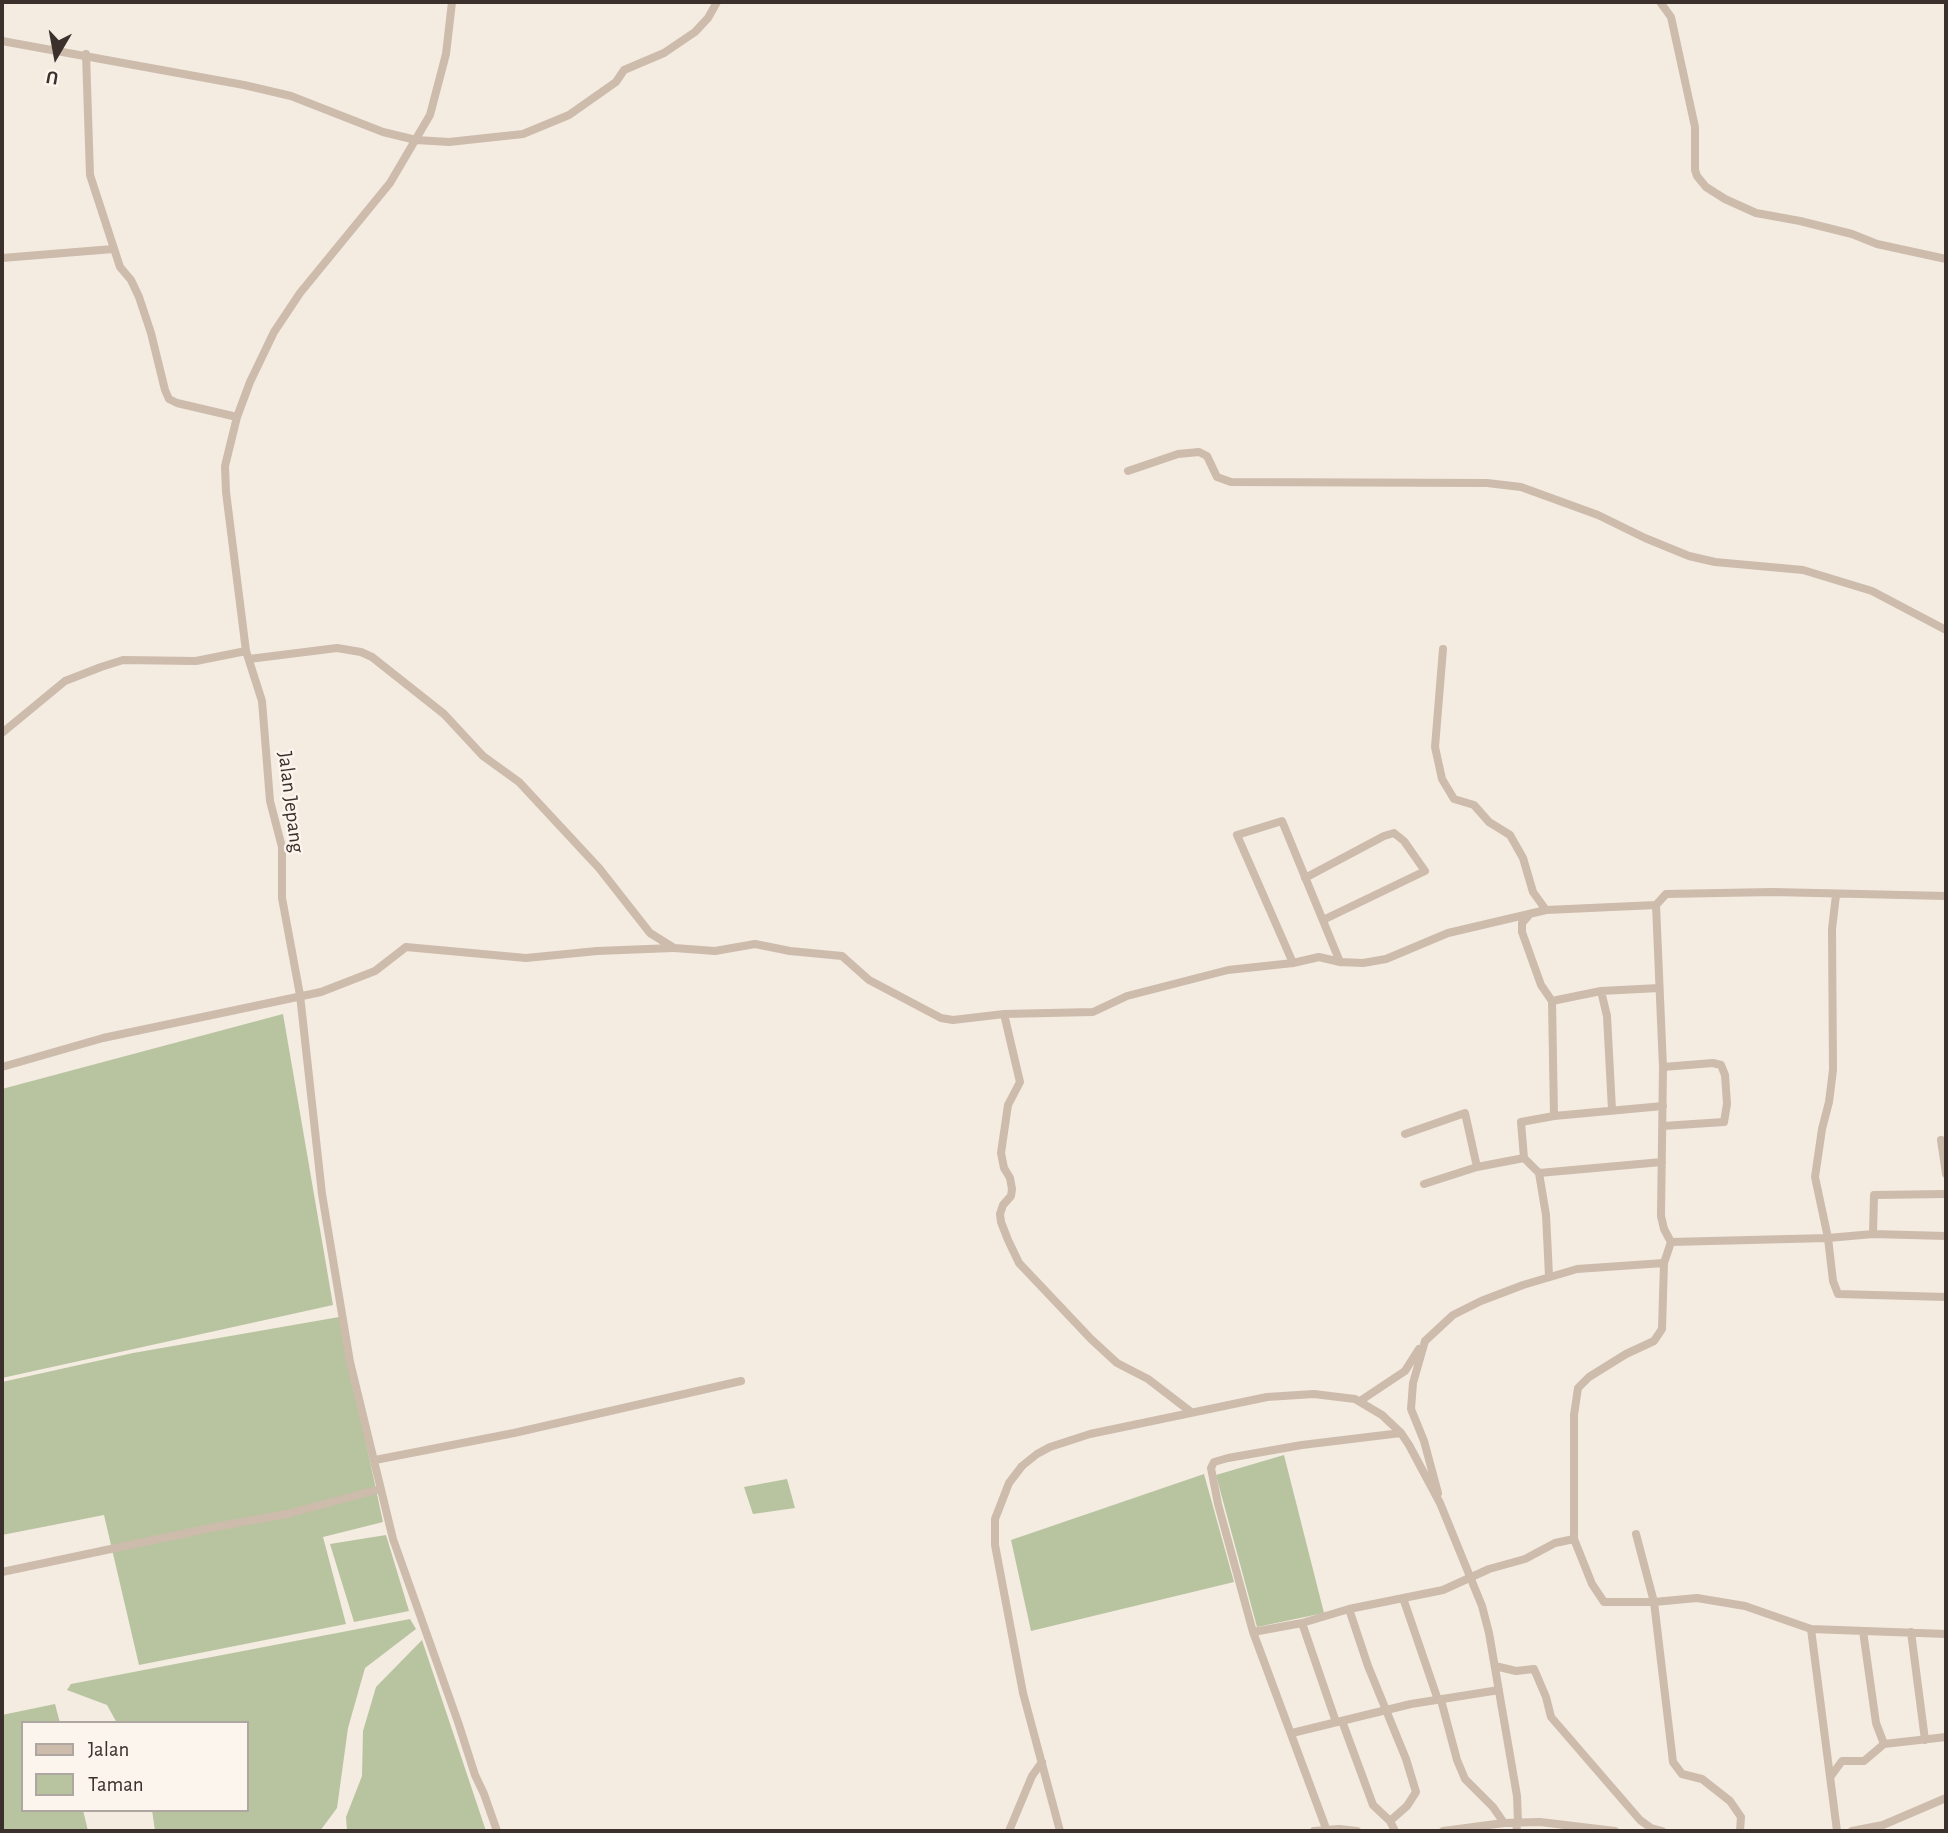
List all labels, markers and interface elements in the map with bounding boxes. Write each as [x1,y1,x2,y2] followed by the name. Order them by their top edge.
[21,21,91,91] north arrow
[45,67,60,88] text: U
[272,750,310,854] street label: Jalan Jepang
[21,1721,248,1812] legend
[88,1739,129,1760] text: Jalan
[88,1774,144,1795] text: Taman

